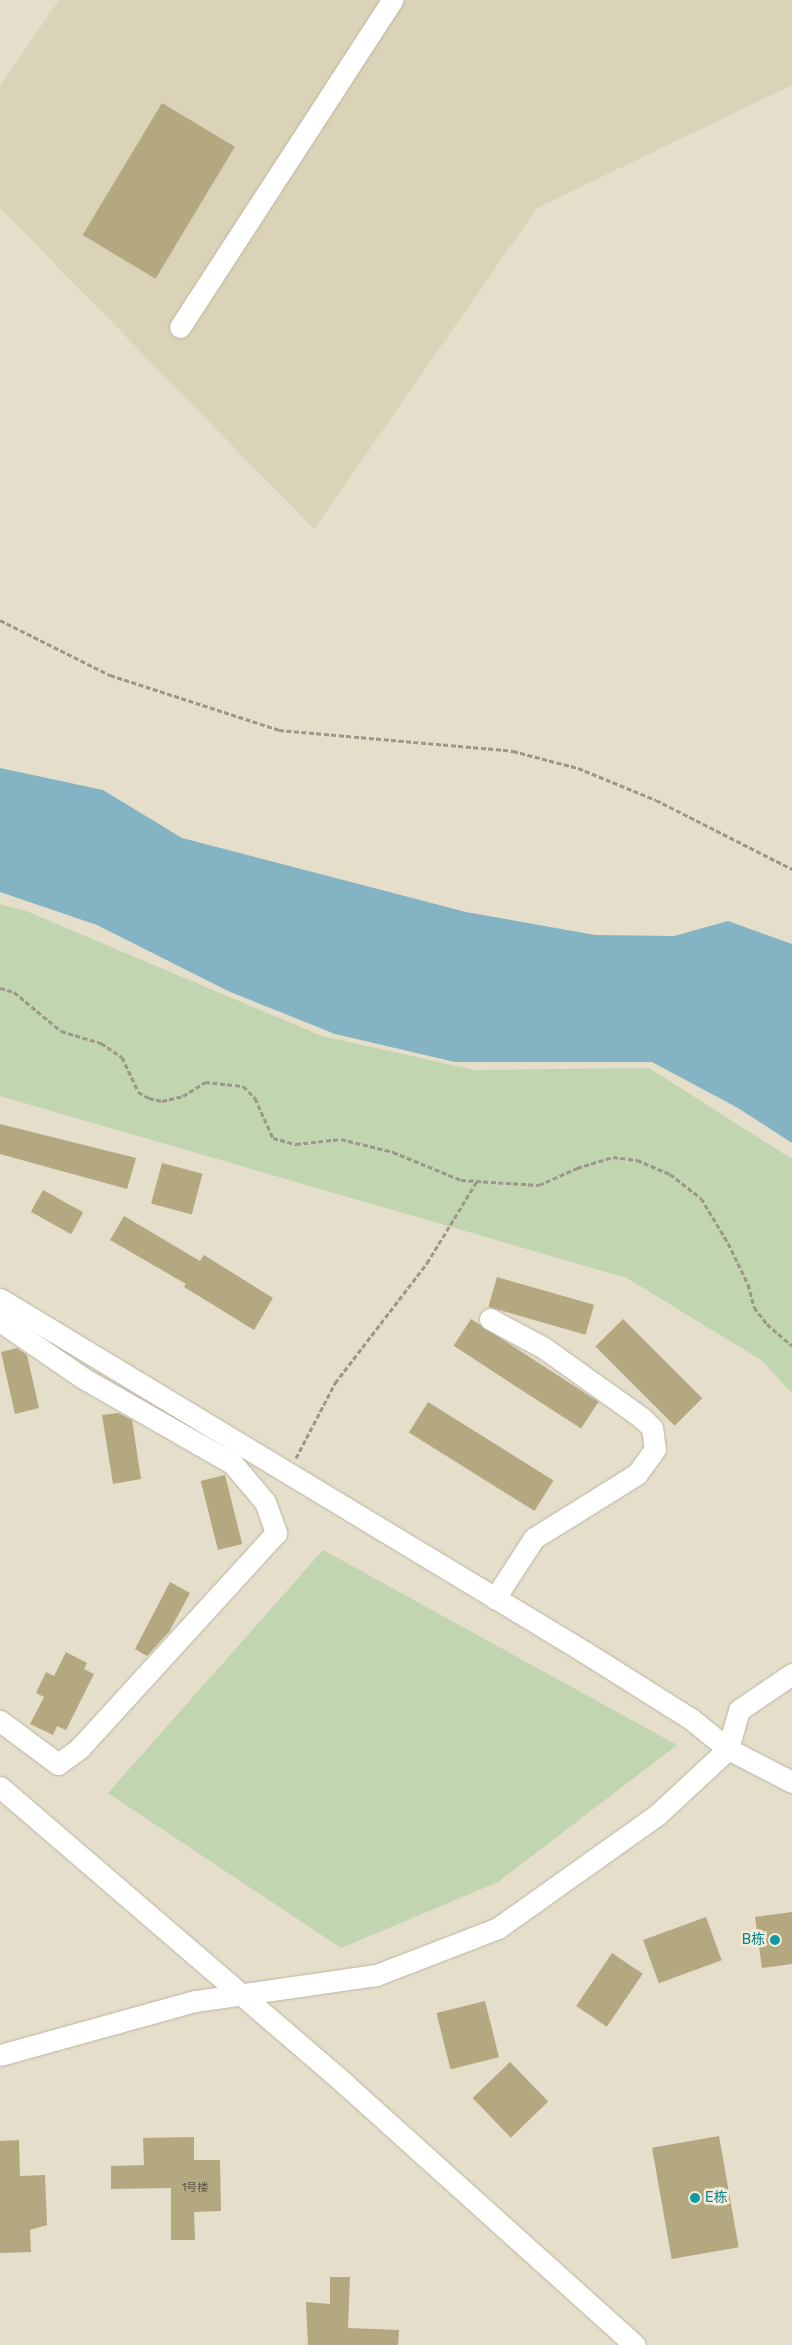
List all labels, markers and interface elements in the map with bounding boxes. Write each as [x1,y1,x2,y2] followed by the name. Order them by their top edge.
[742,1932,765,1948] place label: B栋
[769,1934,781,1946] marker: B栋
[182,2181,208,2195] house number: 1号楼
[705,2190,727,2206] place label: E栋
[689,2192,701,2204] marker: E栋

